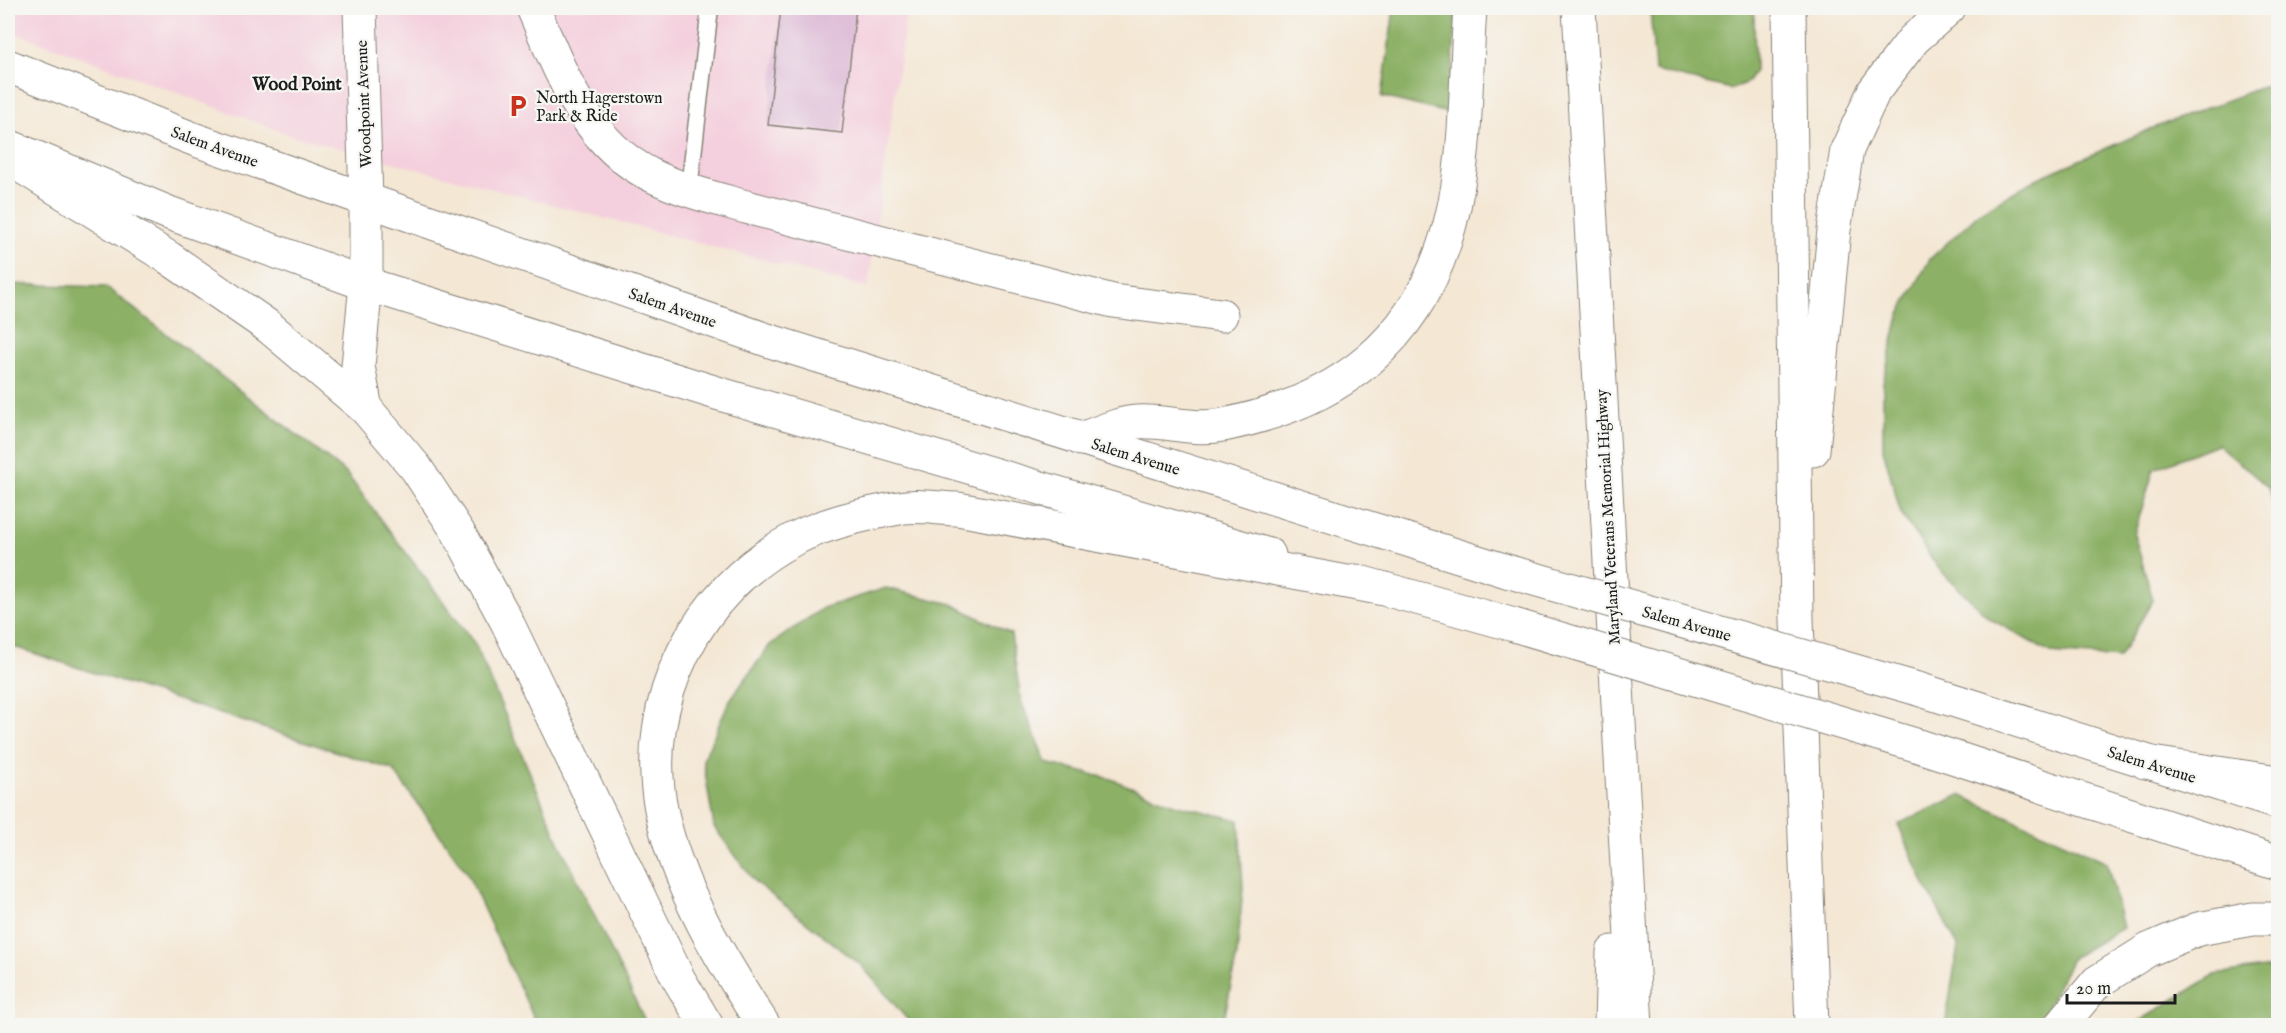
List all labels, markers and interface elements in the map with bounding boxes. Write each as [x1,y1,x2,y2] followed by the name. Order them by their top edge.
[353,40,377,168] street label: Woodpoint Avenue
[251,74,343,97] district label: Wood Point
[536,89,663,127] place label: North Hagerstown Park & Ride
[505,93,531,119] parking icon: North Hagerstown Park & Ride
[168,123,261,173] street label: Salem Avenue
[626,285,719,333] street label: Salem Avenue
[1592,389,1626,645] street label: Maryland Veterans Memorial Highway
[1089,435,1182,481] street label: Salem Avenue
[1640,603,1733,647] street label: Salem Avenue
[2105,743,2198,789] street label: Salem Avenue
[2067,967,2175,1005] scale bar
[2076,978,2111,1001] text: 20 m

